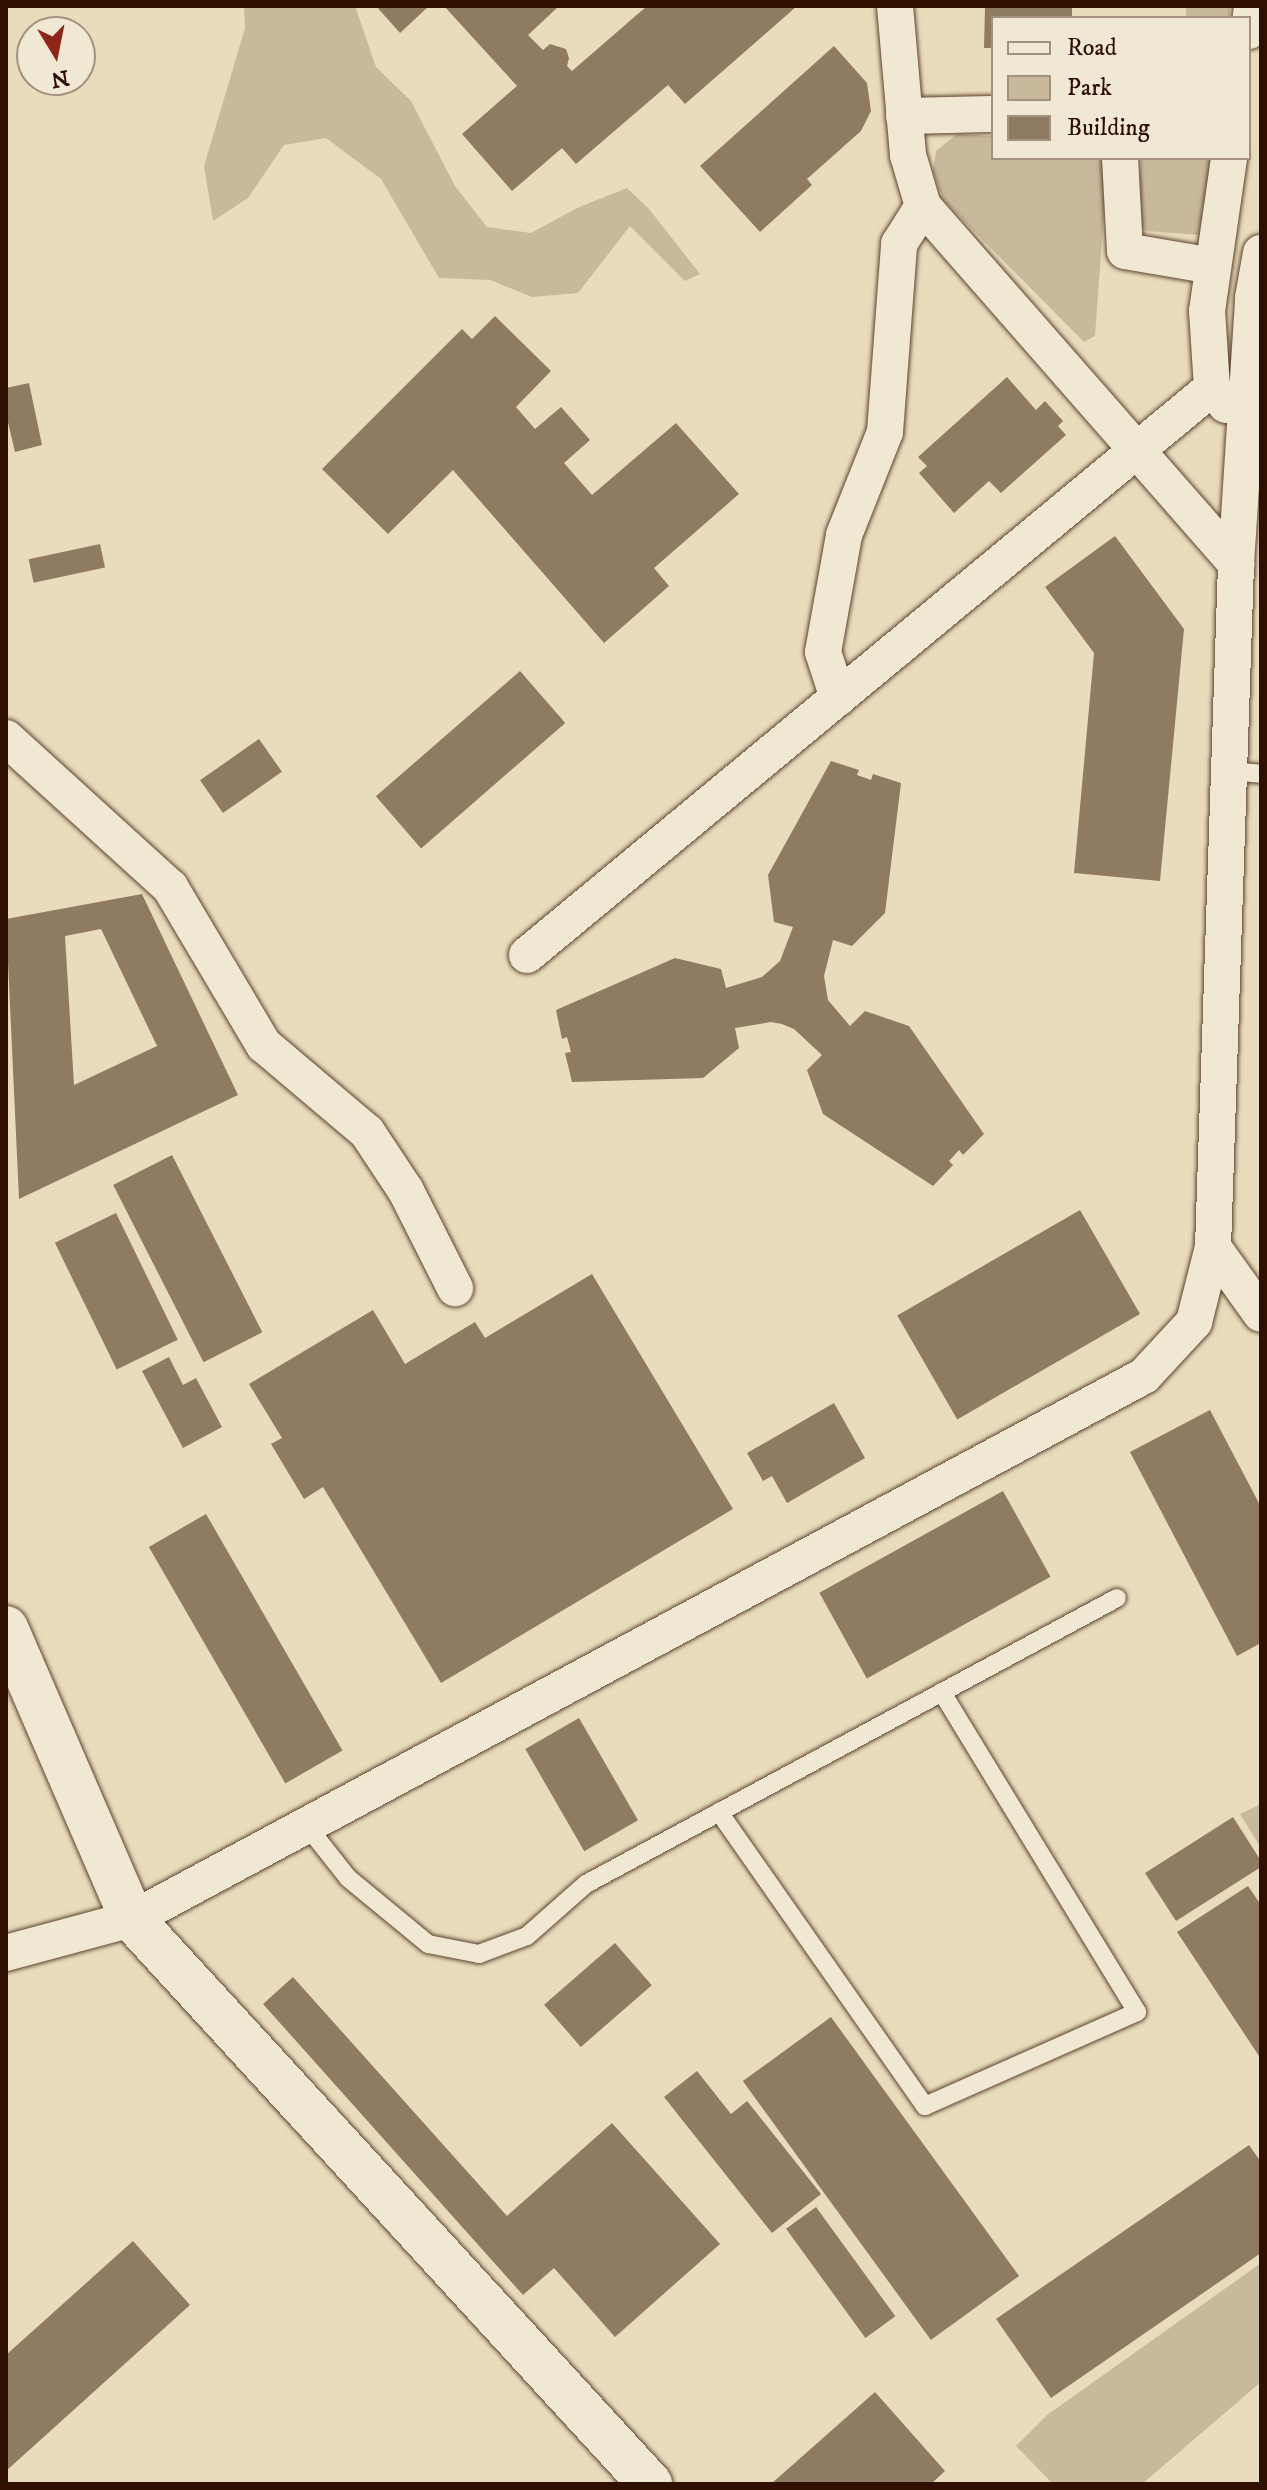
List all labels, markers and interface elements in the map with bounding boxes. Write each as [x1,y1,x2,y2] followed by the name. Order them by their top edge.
[16,16,96,96] north arrow
[991,16,1251,160] legend
[1067,33,1117,63] text: Road
[49,63,71,93] text: N
[1067,73,1112,103] text: Park
[1067,113,1150,143] text: Building

